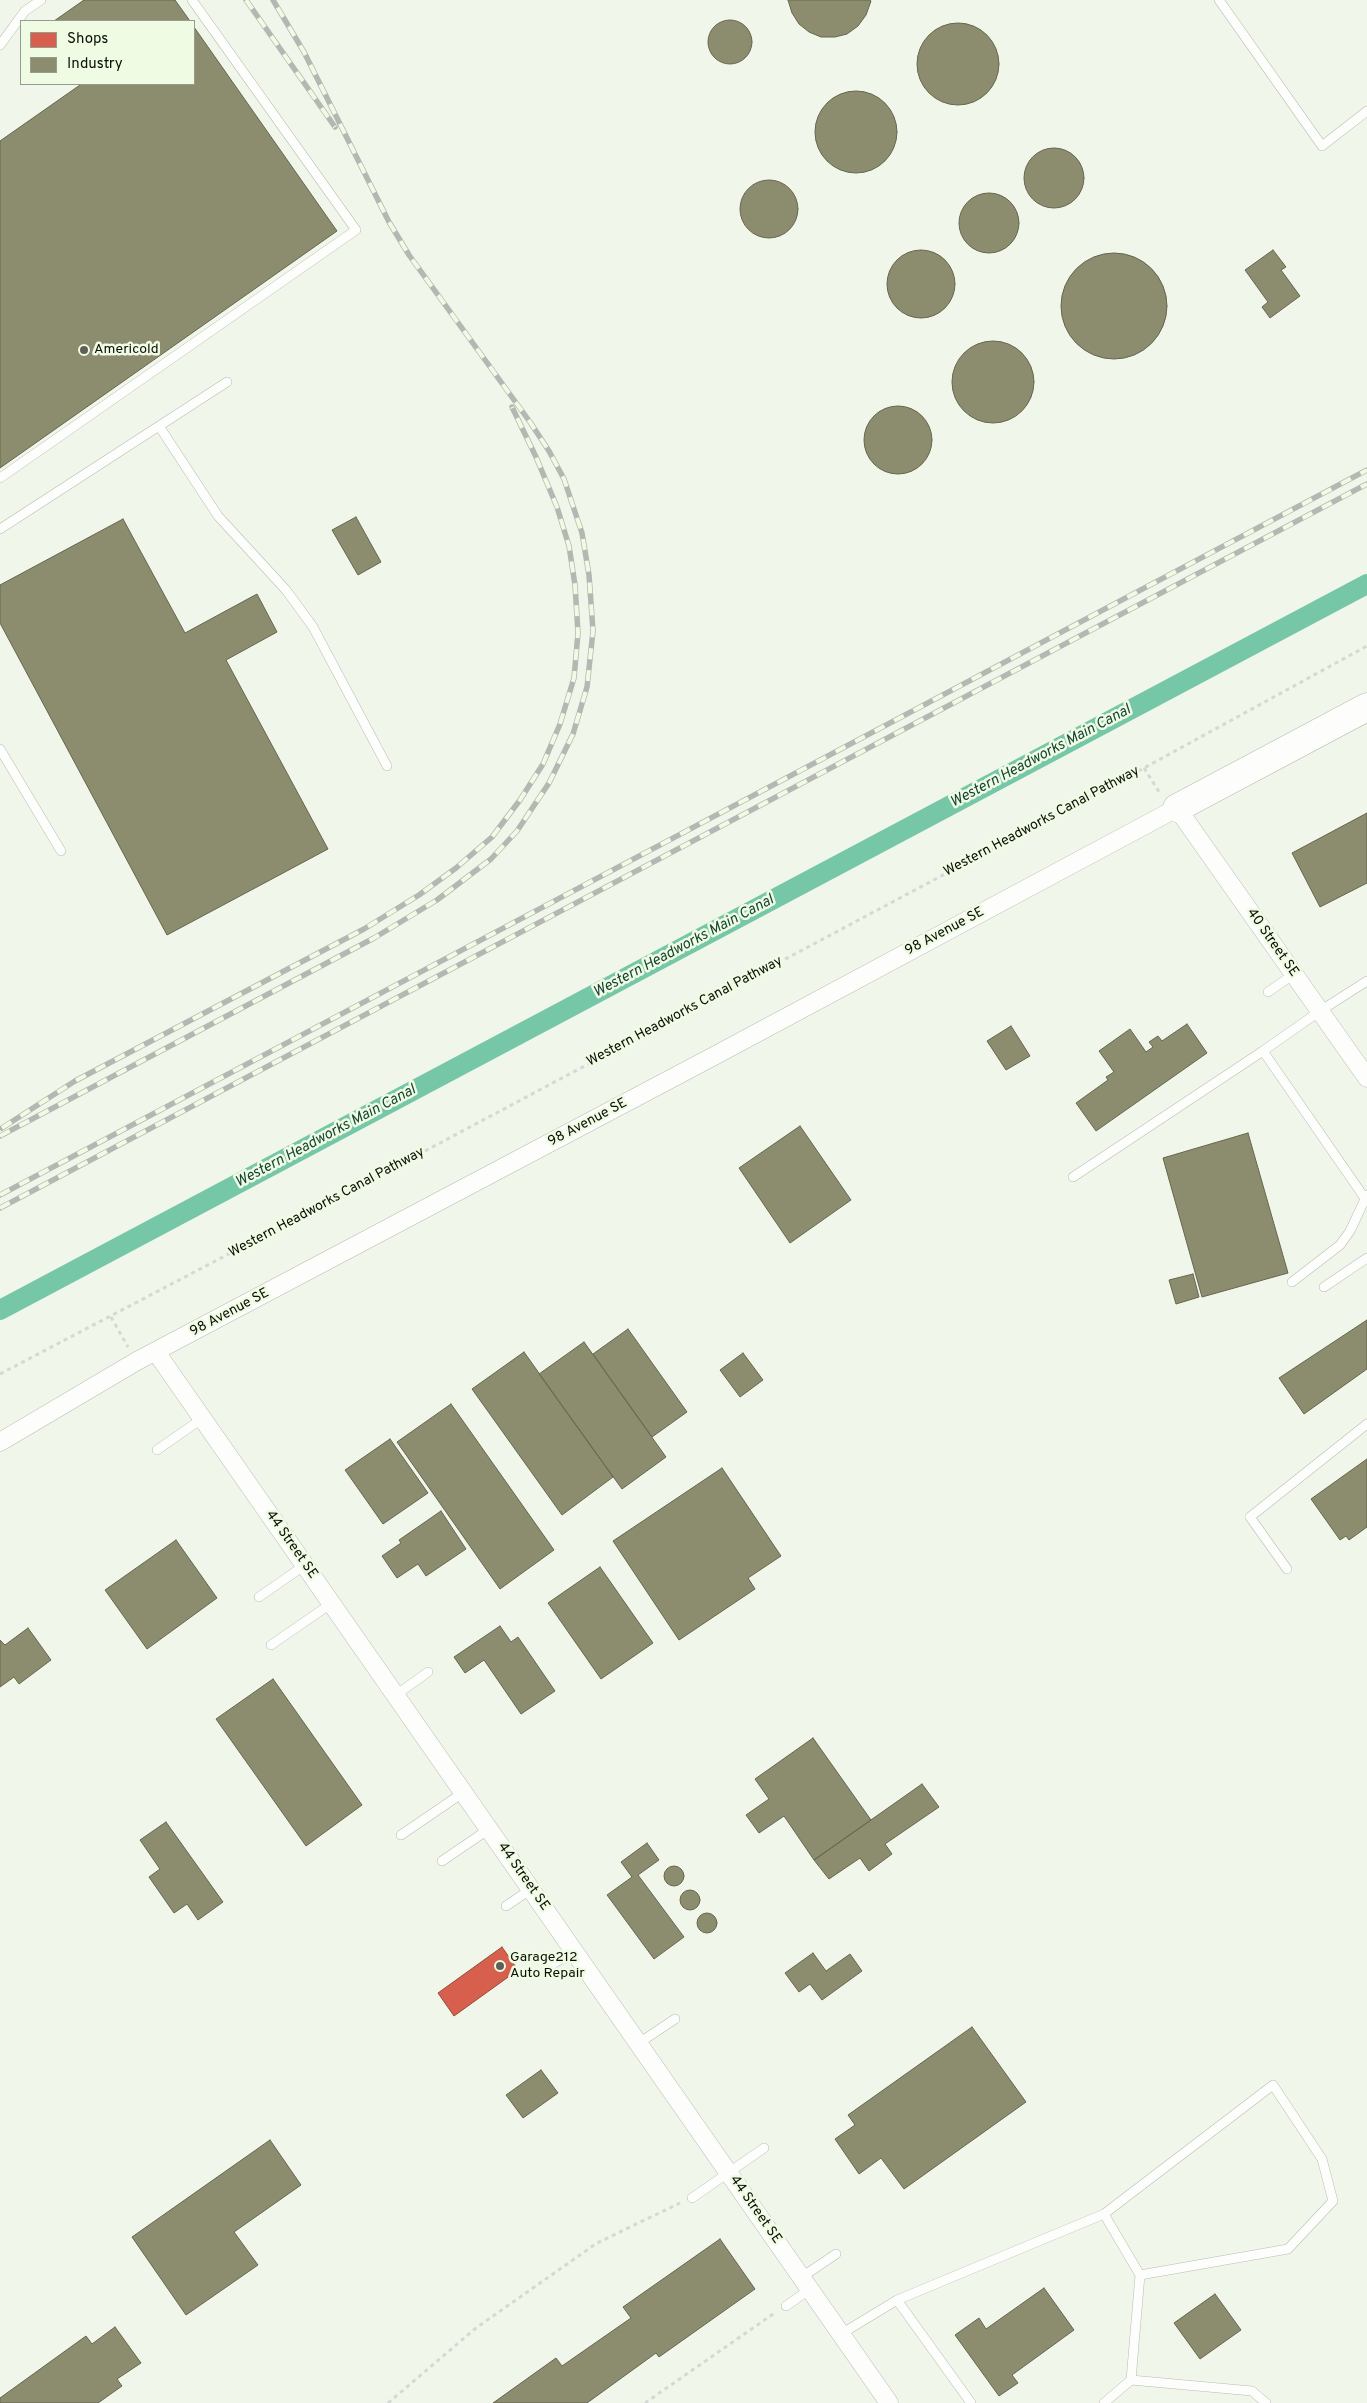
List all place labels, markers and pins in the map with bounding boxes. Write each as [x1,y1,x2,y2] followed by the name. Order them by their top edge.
[94,342,159,358] place label: Americold
[78,344,90,356] marker: Americold
[510,1950,585,1982] place label: Garage212 Auto Repair
[494,1960,506,1972] marker: Garage212 Auto Repair

